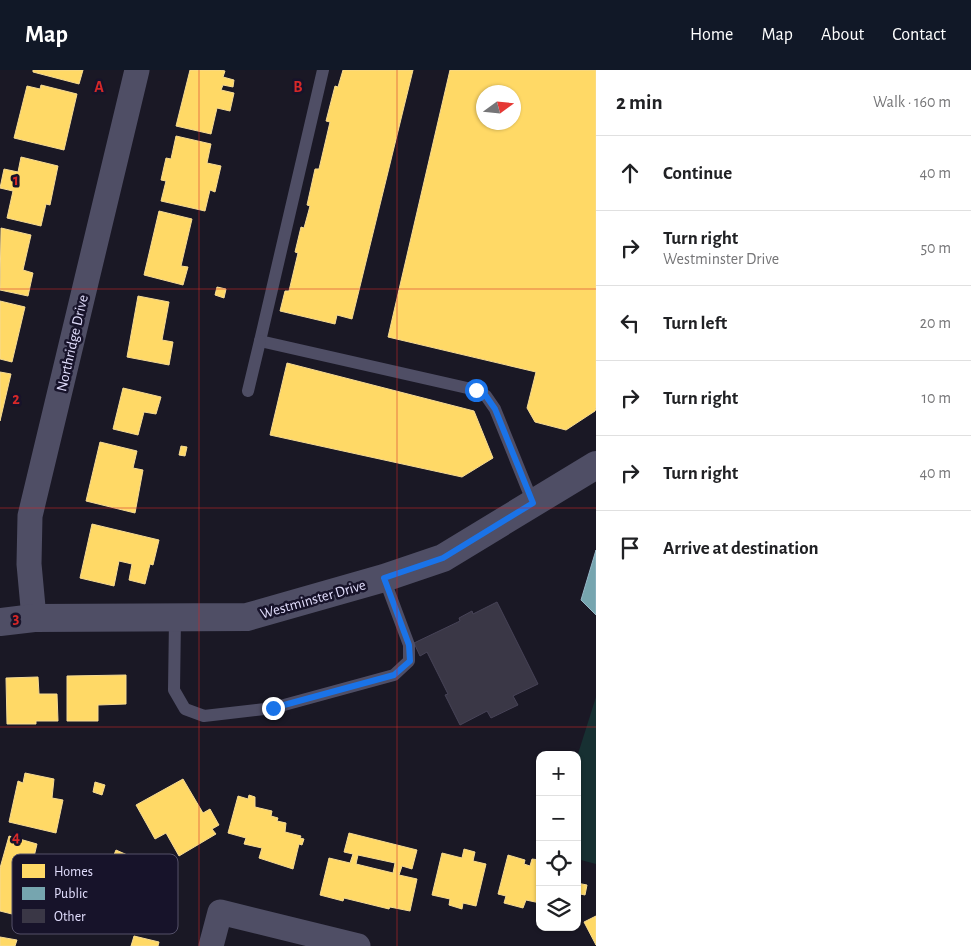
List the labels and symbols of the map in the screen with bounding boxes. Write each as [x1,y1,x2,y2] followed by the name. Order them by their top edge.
[94,79,104,95] text: A
[293,79,303,95] text: B
[476,85,521,130] north arrow
[13,172,19,188] text: 1
[54,293,91,393] street label: Northridge Drive
[465,379,488,402] route start
[12,391,20,407] text: 2
[259,577,368,622] street label: Westminster Drive
[13,610,20,626] text: 3
[262,697,285,720] route end
[12,829,20,845] text: 4
[12,854,178,934] legend
[54,865,93,879] text: Homes
[54,887,88,901] text: Public
[54,910,86,924] text: Other

